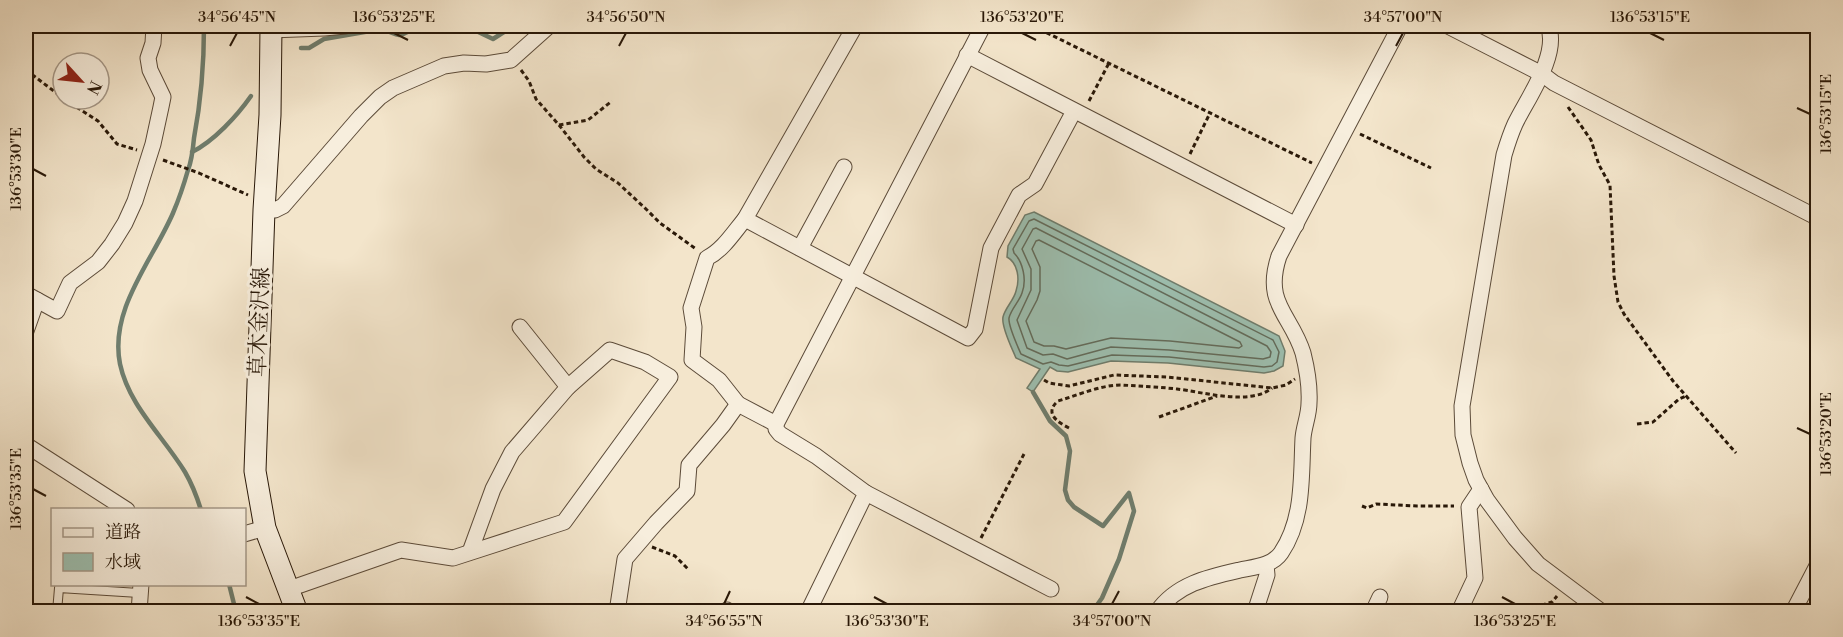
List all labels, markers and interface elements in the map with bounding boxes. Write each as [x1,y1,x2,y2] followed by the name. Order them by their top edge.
[198,8,276,27] text: 34°56'45"N
[353,8,435,27] text: 136°53'25"E
[587,8,665,27] text: 34°56'50"N
[980,8,1064,27] text: 136°53'20"E
[1364,8,1442,27] text: 34°57'00"N
[1610,8,1690,27] text: 136°53'15"E
[51,51,111,111] north arrow
[1817,74,1836,154] text: 136°53'15"E
[82,77,105,98] text: N
[7,127,26,211] text: 136°53'30"E
[245,267,275,377] street label: 草木金沢線
[1817,392,1836,476] text: 136°53'20"E
[7,448,26,530] text: 136°53'35"E
[51,508,246,586] legend
[105,521,141,544] text: 道路
[105,551,141,574] text: 水域
[218,612,300,631] text: 136°53'35"E
[685,612,763,631] text: 34°56'55"N
[845,612,929,631] text: 136°53'30"E
[1073,612,1151,631] text: 34°57'00"N
[1474,612,1556,631] text: 136°53'25"E

